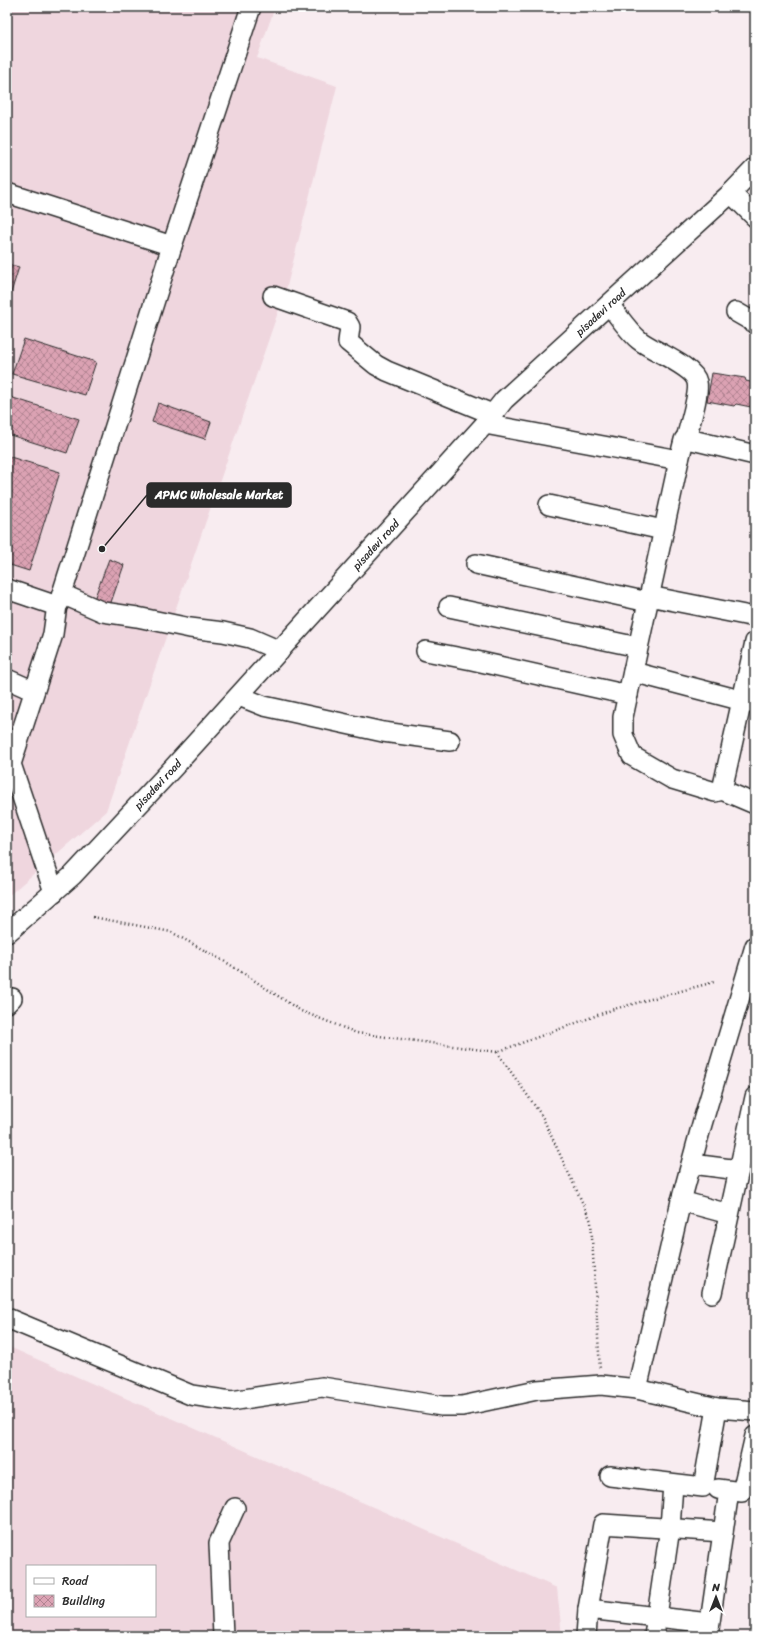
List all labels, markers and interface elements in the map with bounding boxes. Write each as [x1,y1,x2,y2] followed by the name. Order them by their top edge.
[570,283,631,341] street label: pisadevi road
[147,483,291,507] callout: APMC Wholesale Market
[154,484,284,506] text: APMC Wholesale Market
[347,514,405,575] street label: pisadevi road
[129,754,187,815] street label: pisadevi road
[26,1565,156,1617] legend
[62,1570,89,1592] text: Road
[696,1577,736,1617] north arrow
[711,1578,720,1597] text: N
[62,1590,105,1612] text: Building

